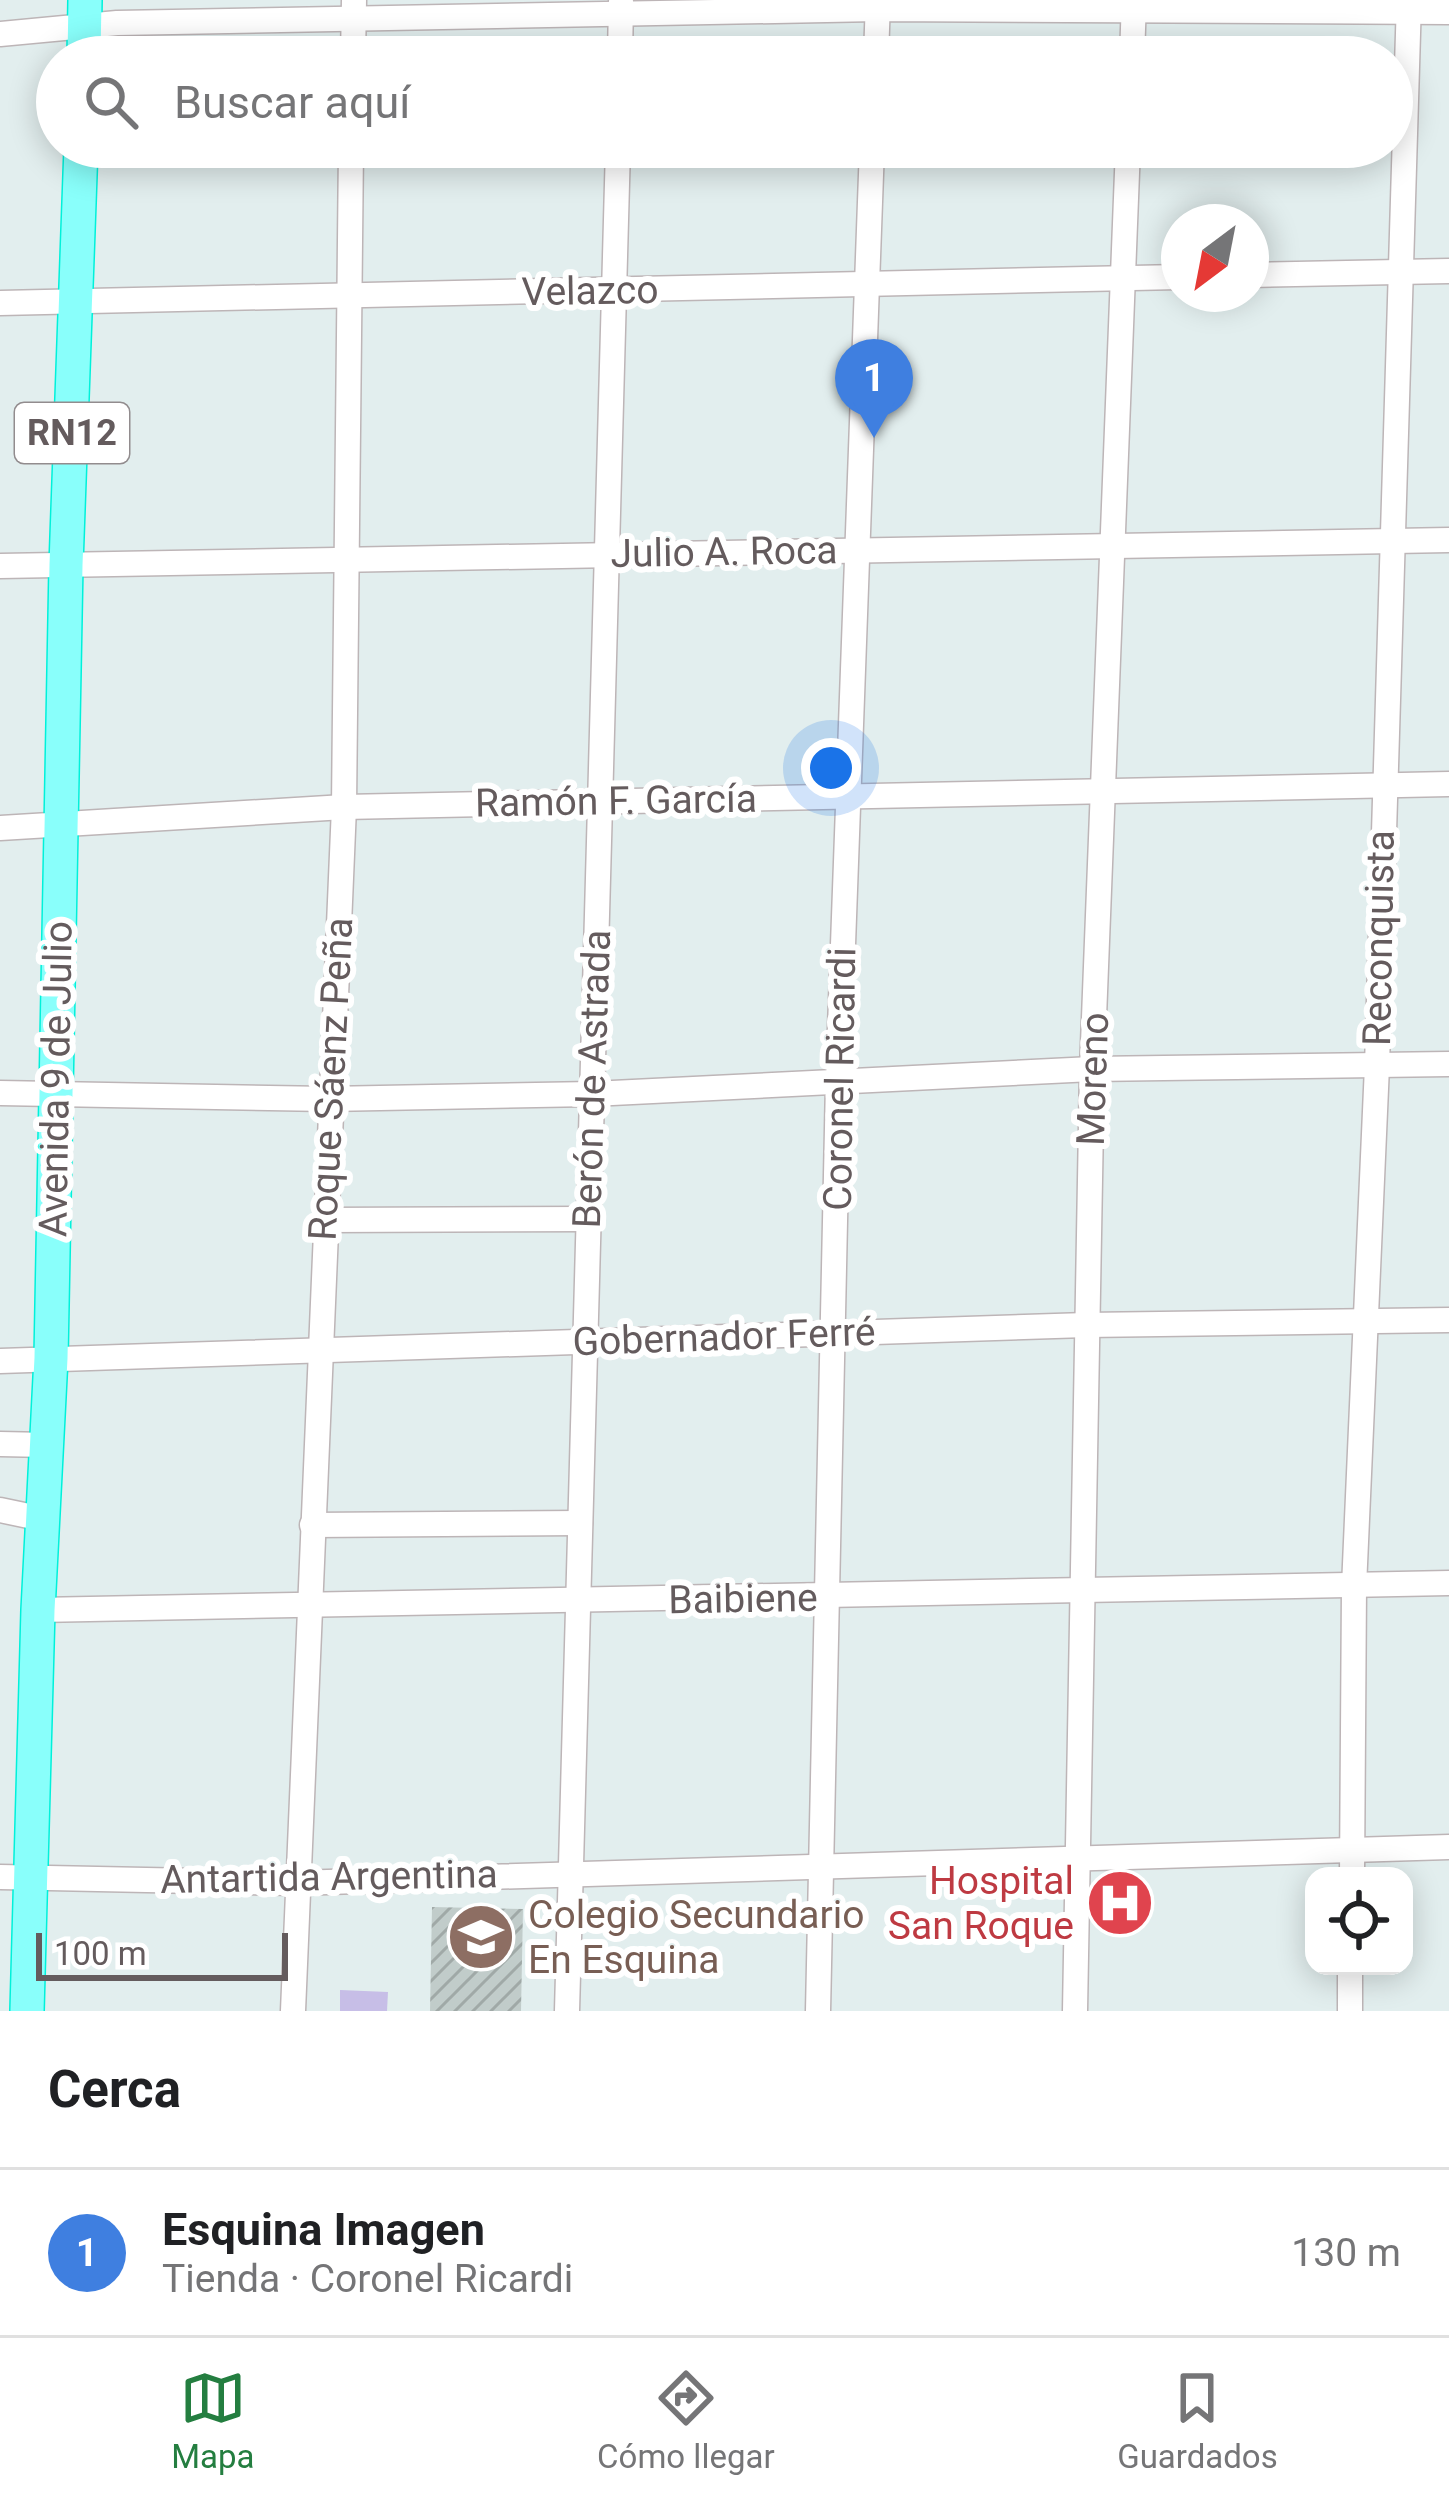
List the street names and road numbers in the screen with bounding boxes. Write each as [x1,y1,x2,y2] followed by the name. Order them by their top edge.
[521,267,659,315] street label: Velazco
[15,403,129,463] road number: RN12
[610,527,838,577] street label: Julio A. Roca
[475,776,757,826] street label: Ramón F. García
[1354,830,1404,1046] street label: Reconquista
[300,916,362,1242] street label: Roque Sáenz Peña
[30,921,82,1237] street label: Avenida 9 de Julio
[564,929,620,1229] street label: Berón de Astrada
[815,947,865,1211] street label: Coronel Ricardi
[1068,1011,1118,1147] street label: Moreno
[572,1309,876,1365] street label: Gobernador Ferré
[668,1575,818,1623] street label: Baibiene
[160,1851,498,1903] street label: Antartida Argentina

